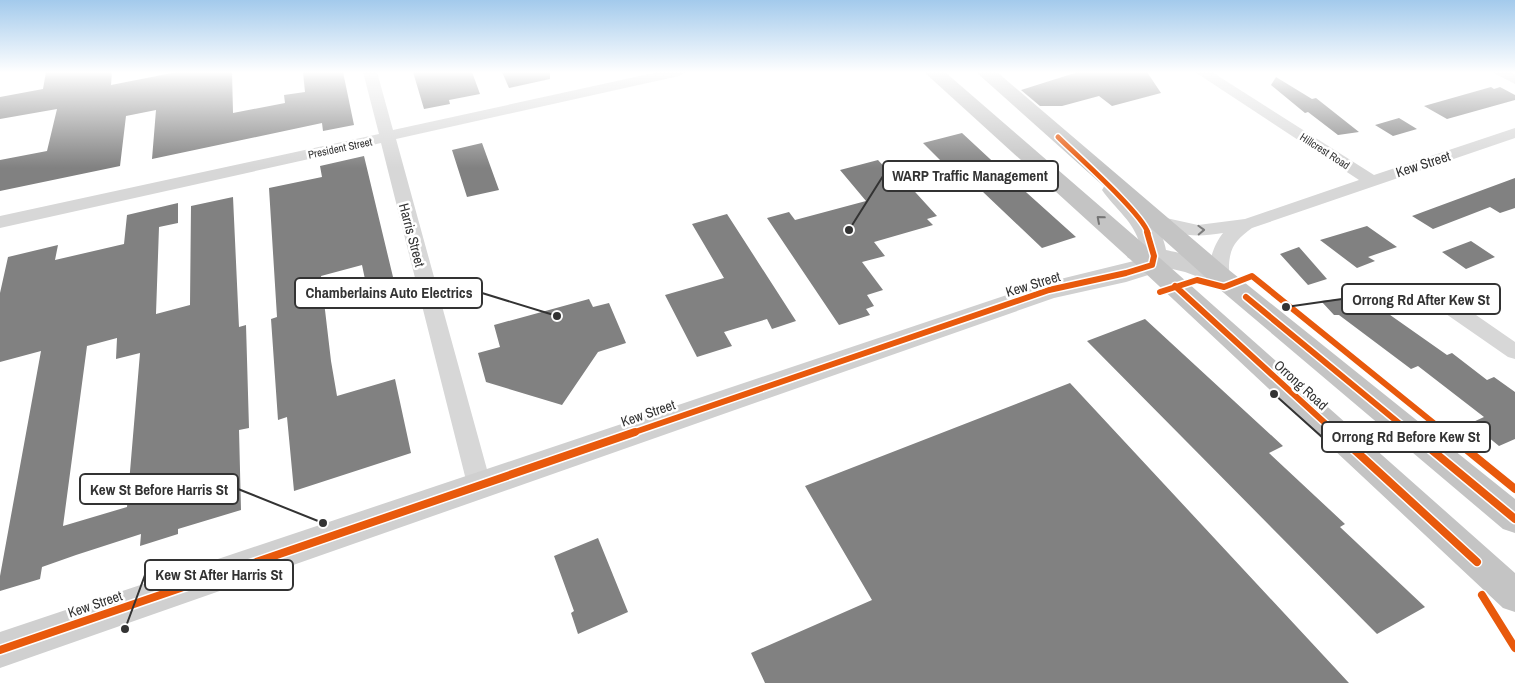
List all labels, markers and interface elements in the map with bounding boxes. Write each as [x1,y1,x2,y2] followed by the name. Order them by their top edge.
[1297,130,1353,172] street label: Hillcrest Road
[307,134,374,162] street label: President Street
[1394,147,1452,181] street label: Kew Street
[883,161,1058,191] callout: WARP Traffic Management
[892,165,1048,186] text: WARP Traffic Management
[395,201,429,269] street label: Harris Street
[1096,216,1105,225] one-way arrow
[1198,224,1206,235] one-way arrow
[1004,267,1062,301] street label: Kew Street
[295,278,482,308] callout: Chamberlains Auto Electrics
[305,282,473,303] text: Chamberlains Auto Electrics
[1342,284,1500,314] callout: Orrong Rd After Kew St
[1352,289,1490,310] text: Orrong Rd After Kew St
[1270,356,1332,414] street label: Orrong Road
[619,395,677,431] street label: Kew Street
[1322,422,1490,452] callout: Orrong Rd Before Kew St
[1332,426,1480,447] text: Orrong Rd Before Kew St
[80,474,238,504] callout: Kew St Before Harris St
[90,479,228,500] text: Kew St Before Harris St
[145,560,293,590] callout: Kew St After Harris St
[155,564,283,585] text: Kew St After Harris St
[66,586,124,622] street label: Kew Street

